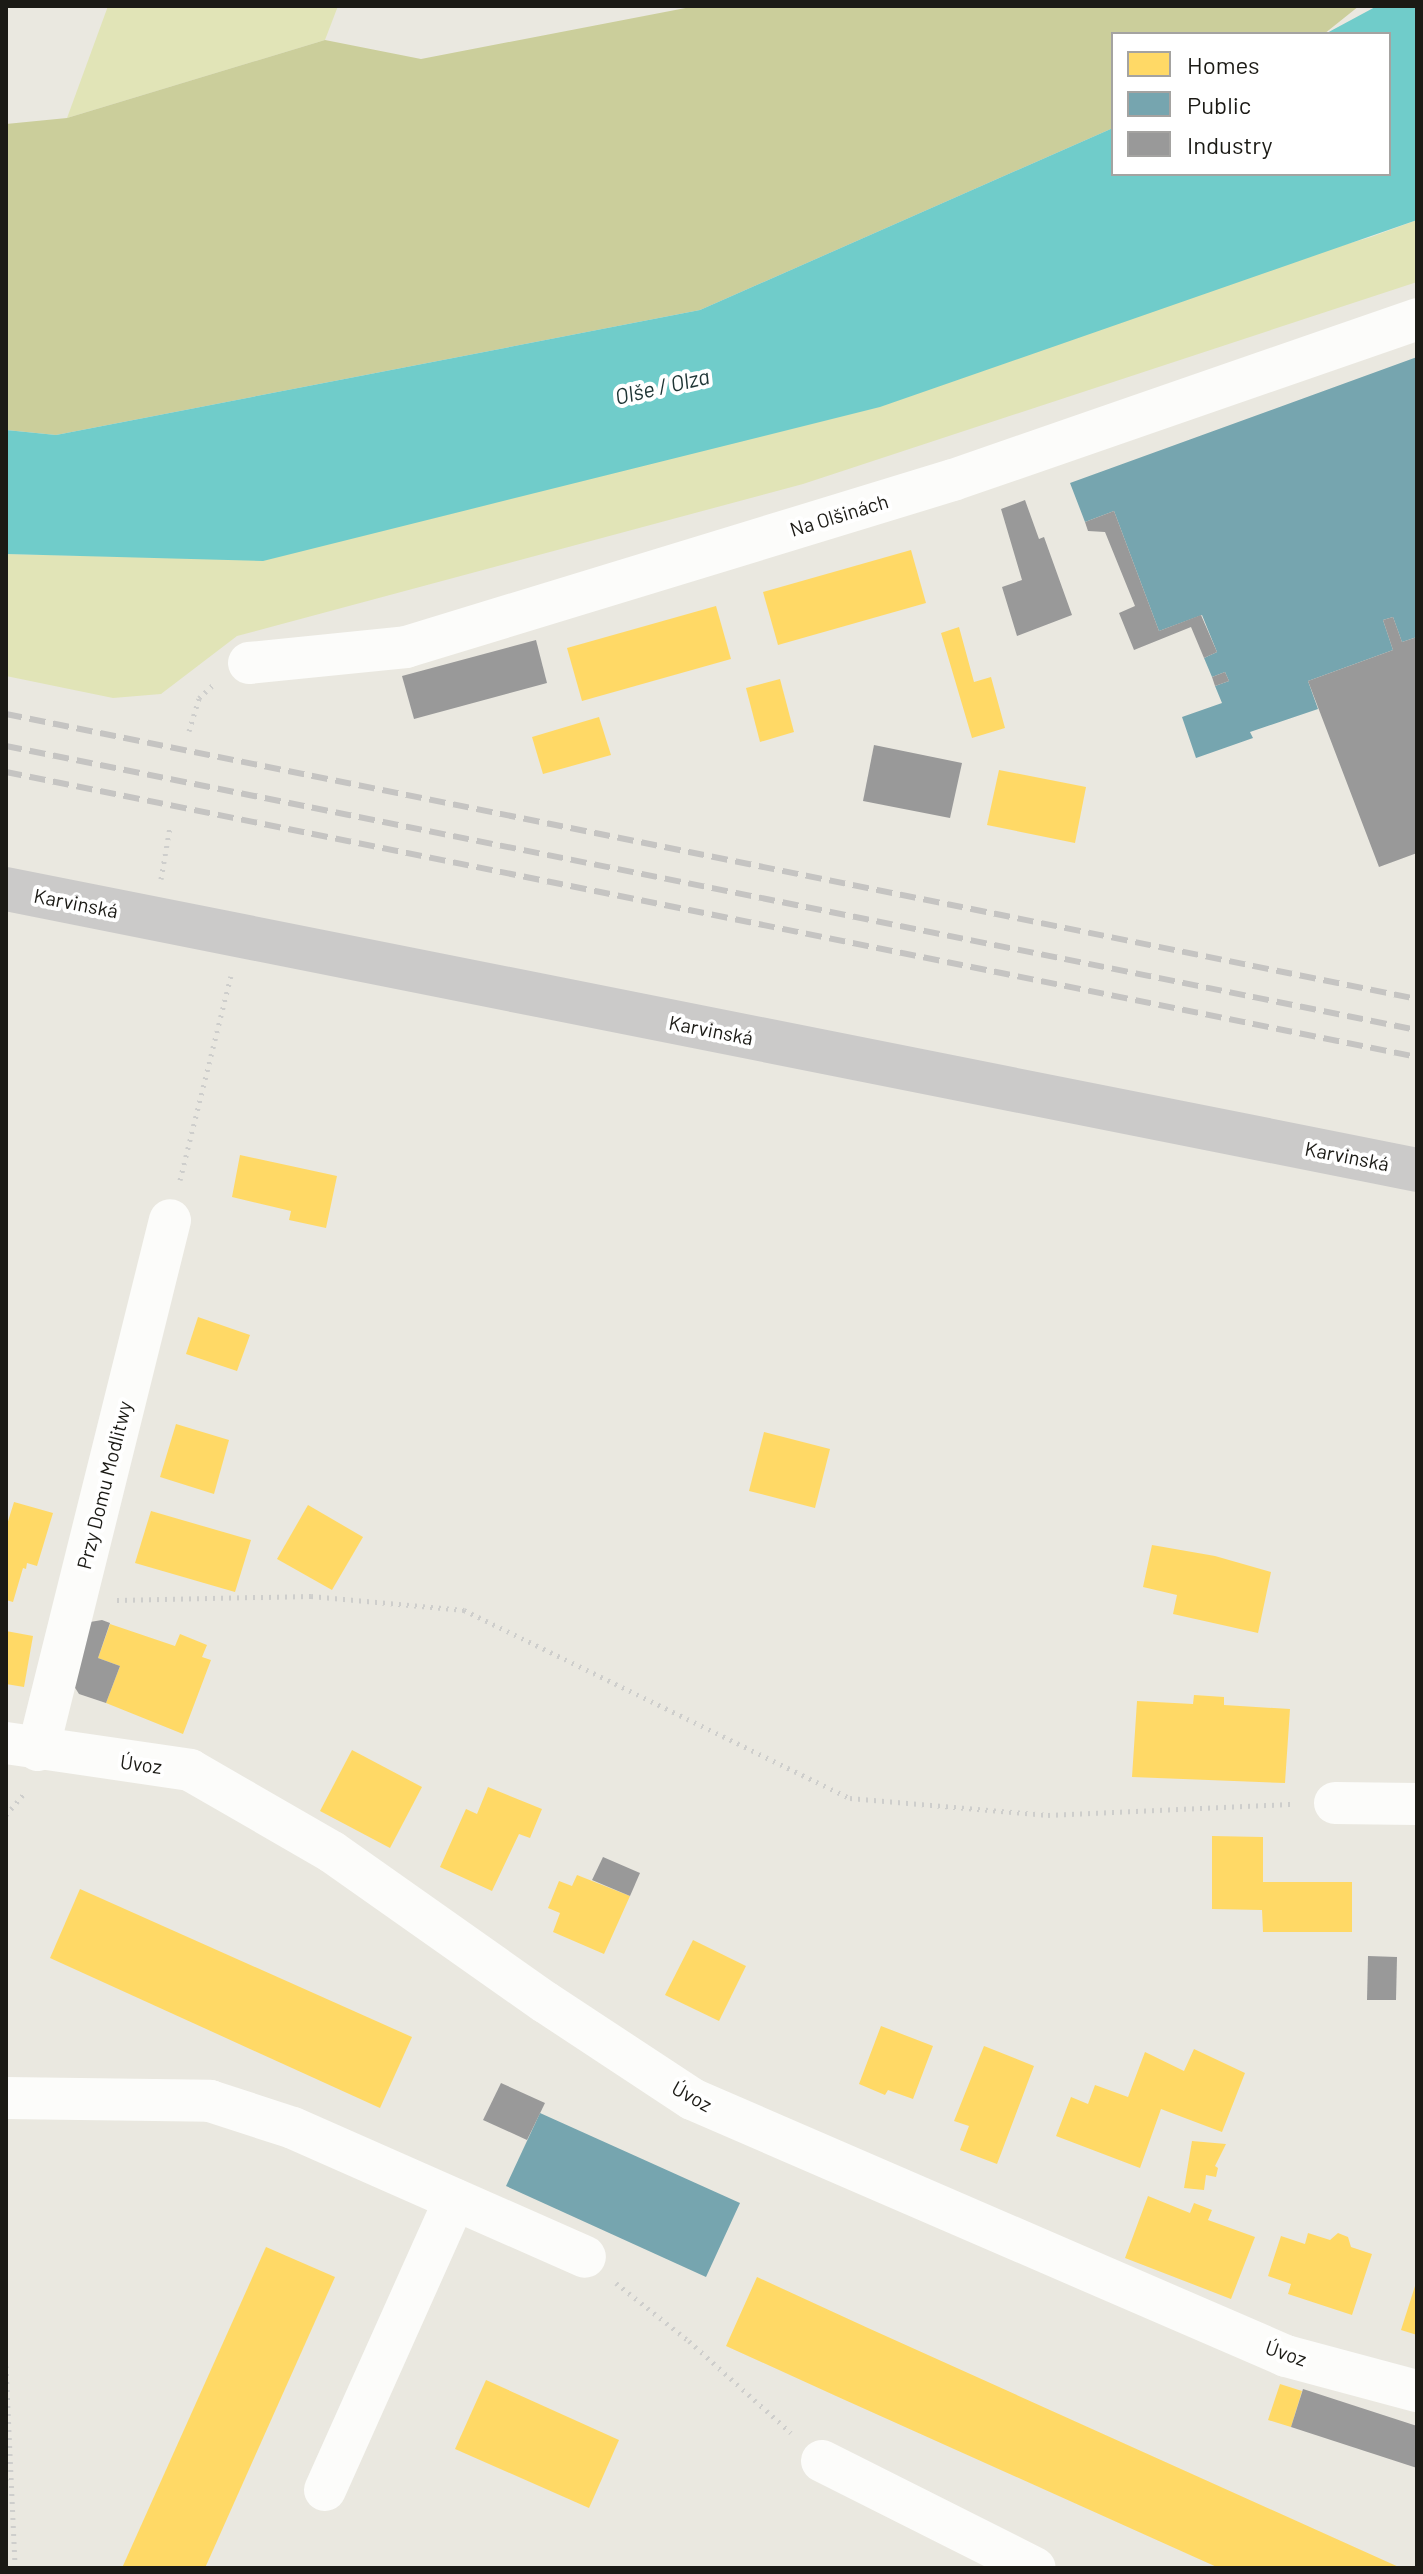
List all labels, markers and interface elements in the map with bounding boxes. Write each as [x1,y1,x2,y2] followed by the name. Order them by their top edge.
[1111,32,1391,176] legend
[1187,50,1260,79] text: Homes
[1187,90,1251,119] text: Public
[1187,130,1273,159] text: Industry
[612,362,712,410] water label: Olše / Olza
[787,489,891,541] street label: Na Olšinách
[32,883,120,923] street label: Karvinská
[667,1010,755,1050] street label: Karvinská
[1303,1136,1391,1176] street label: Karvinská
[71,1398,137,1572] street label: Przy Domu Modlitwy
[119,1749,163,1779] street label: Úvoz
[668,2075,716,2117] street label: Úvoz
[1262,2335,1310,2371] street label: Úvoz

